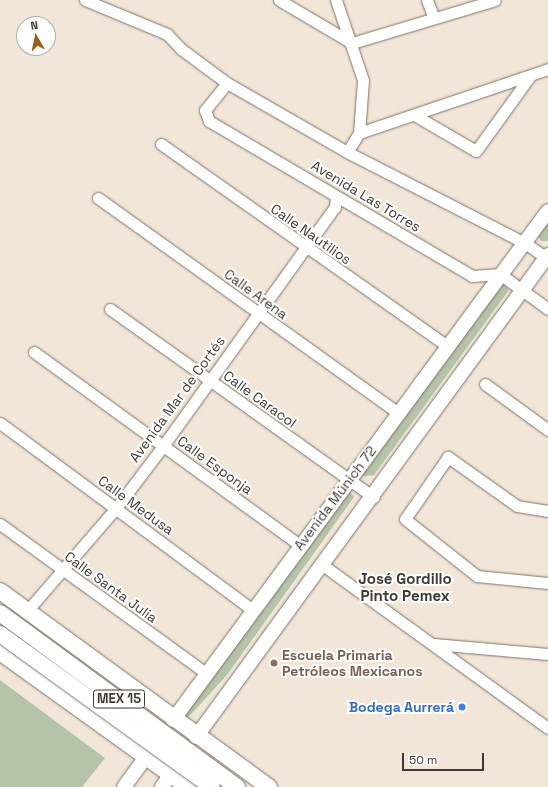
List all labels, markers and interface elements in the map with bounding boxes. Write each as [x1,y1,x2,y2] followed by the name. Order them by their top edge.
[16,16,56,56] north arrow
[30,18,39,33] text: N
[308,157,424,235] street label: Avenida Las Torres
[268,200,354,268] street label: Calle Nautilios
[221,265,291,323] street label: Calle Arena
[126,333,228,465] street label: Avenida Mar de Cortés
[220,367,300,431] street label: Calle Caracol
[174,432,256,498] street label: Calle Esponja
[290,443,380,553] street label: Avenida Múnich 72
[95,472,177,538] street label: Calle Medusa
[61,548,161,626] street label: Calle Santa Julia
[358,569,452,604] district label: José Gordillo Pinto Pemex
[282,647,422,680] place label: Escuela Primaria Petróleos Mexicanos
[269,658,279,668] marker: Escuela Primaria Petróleos Mexicanos
[92,688,146,710] road number: MEX 15
[349,699,454,715] place label: Bodega Aurrerá
[457,702,467,712] marker: Bodega Aurrerá
[404,745,486,771] scale bar
[409,752,437,768] text: 50 m

